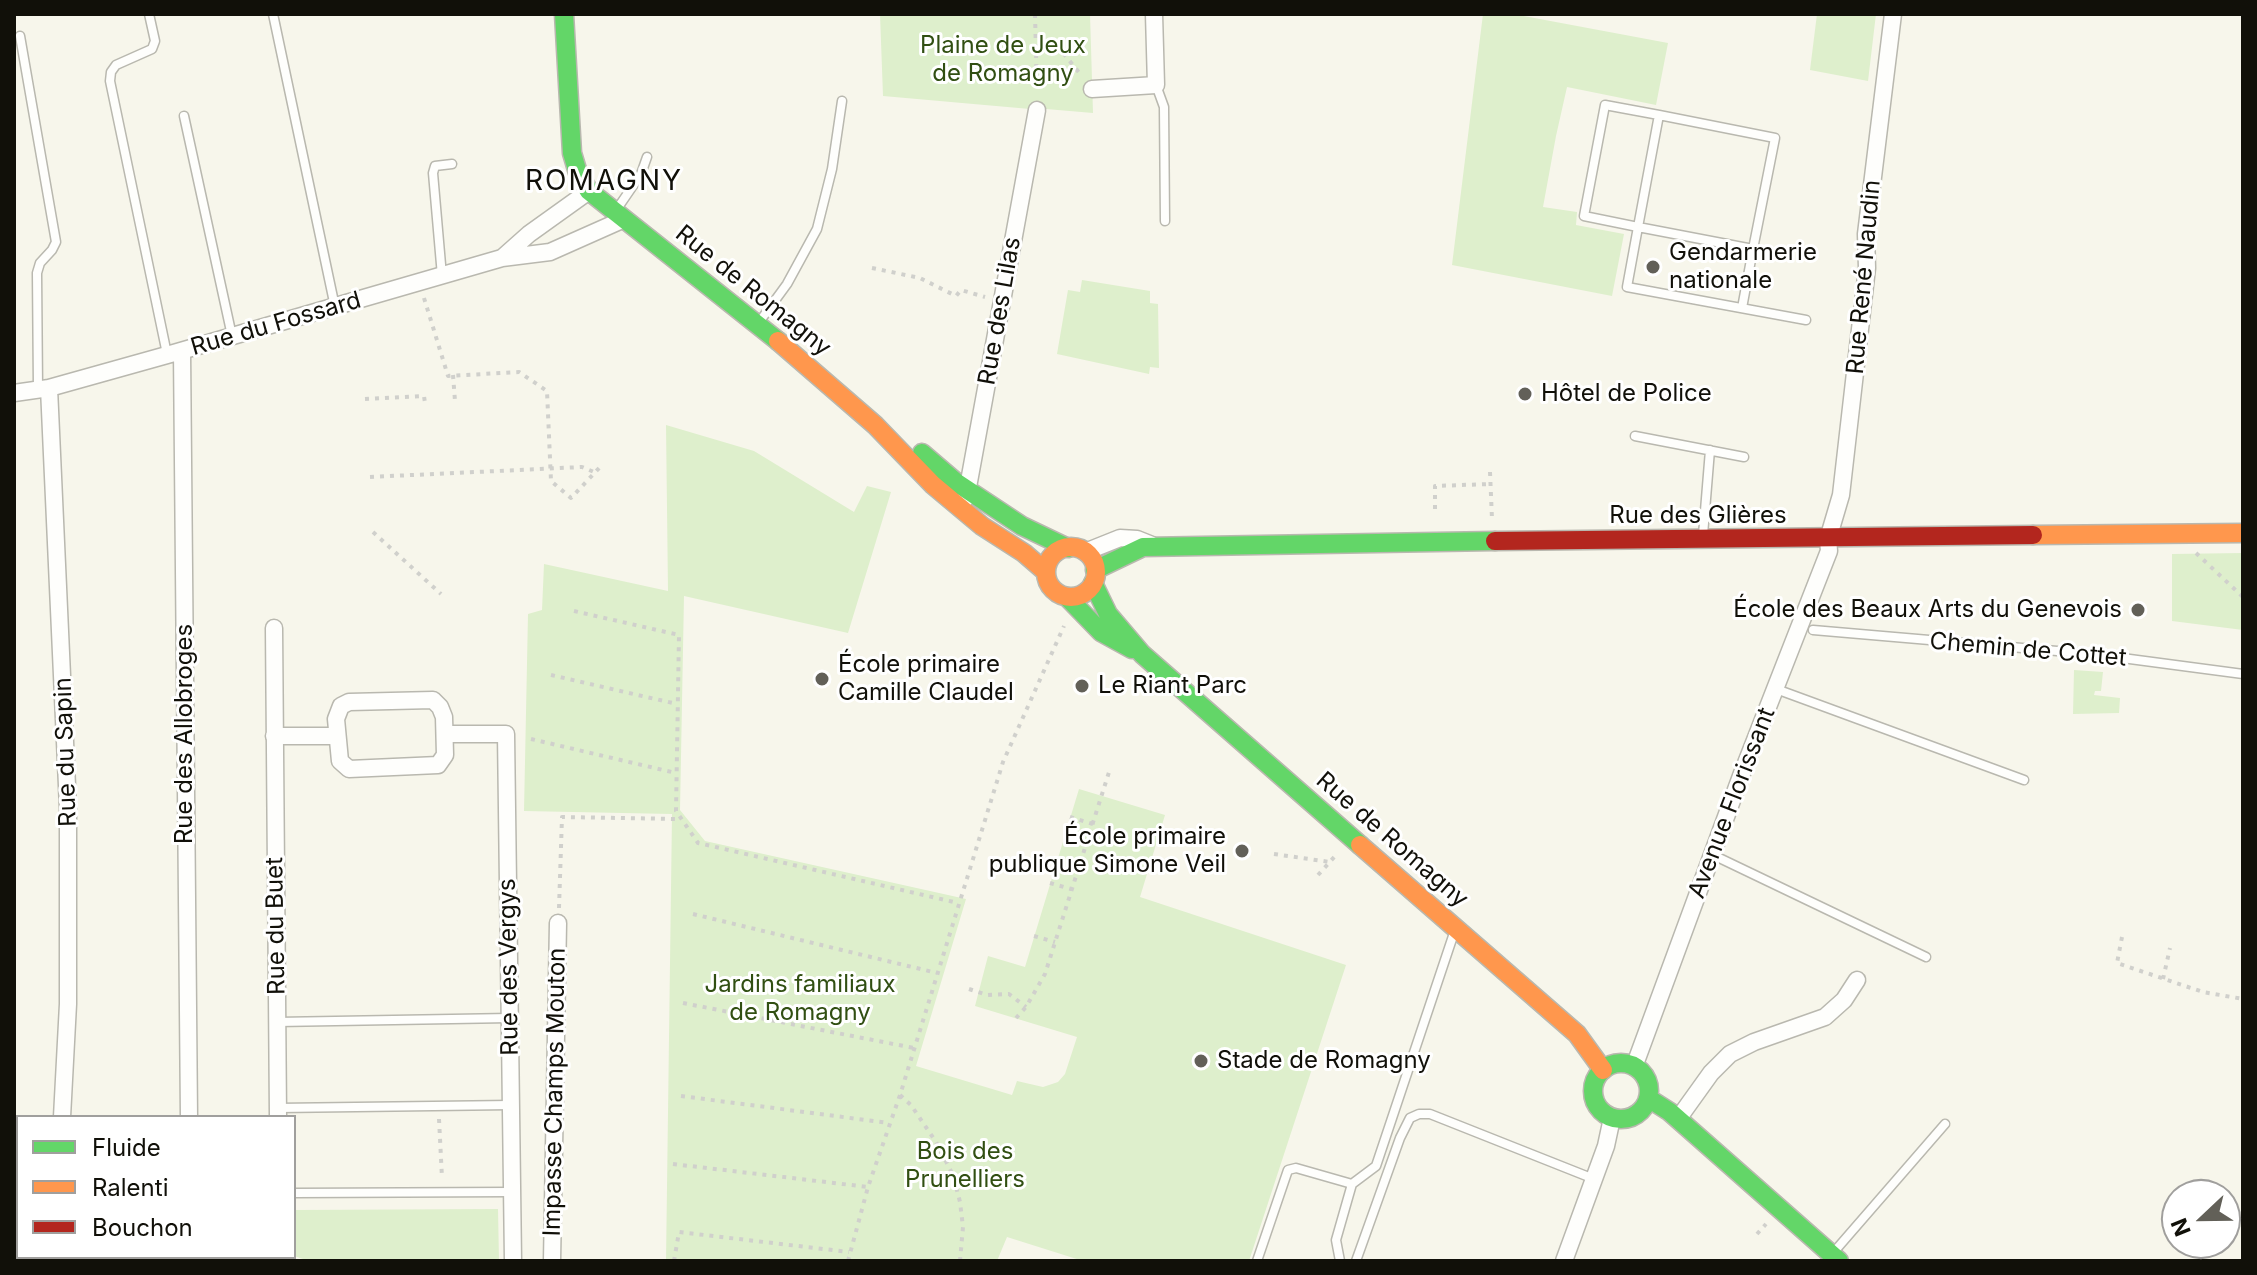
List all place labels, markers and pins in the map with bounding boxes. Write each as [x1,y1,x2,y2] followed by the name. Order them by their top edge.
[1669,239,1817,295] place label: Gendarmerie nationale
[1644,258,1662,276] marker: Gendarmerie nationale
[1541,380,1712,408] place label: Hôtel de Police
[1516,385,1534,403] marker: Hôtel de Police
[1733,596,2122,624] place label: École des Beaux Arts du Genevois
[2129,601,2147,619] marker: École des Beaux Arts du Genevois
[838,651,1014,707] place label: École primaire Camille Claudel
[813,670,831,688] marker: École primaire Camille Claudel
[1098,672,1247,700] place label: Le Riant Parc
[1073,677,1091,695] marker: Le Riant Parc
[989,823,1226,879] place label: École primaire publique Simone Veil
[1233,842,1251,860] marker: École primaire publique Simone Veil
[1217,1047,1431,1075] place label: Stade de Romagny
[1192,1052,1210,1070] marker: Stade de Romagny

